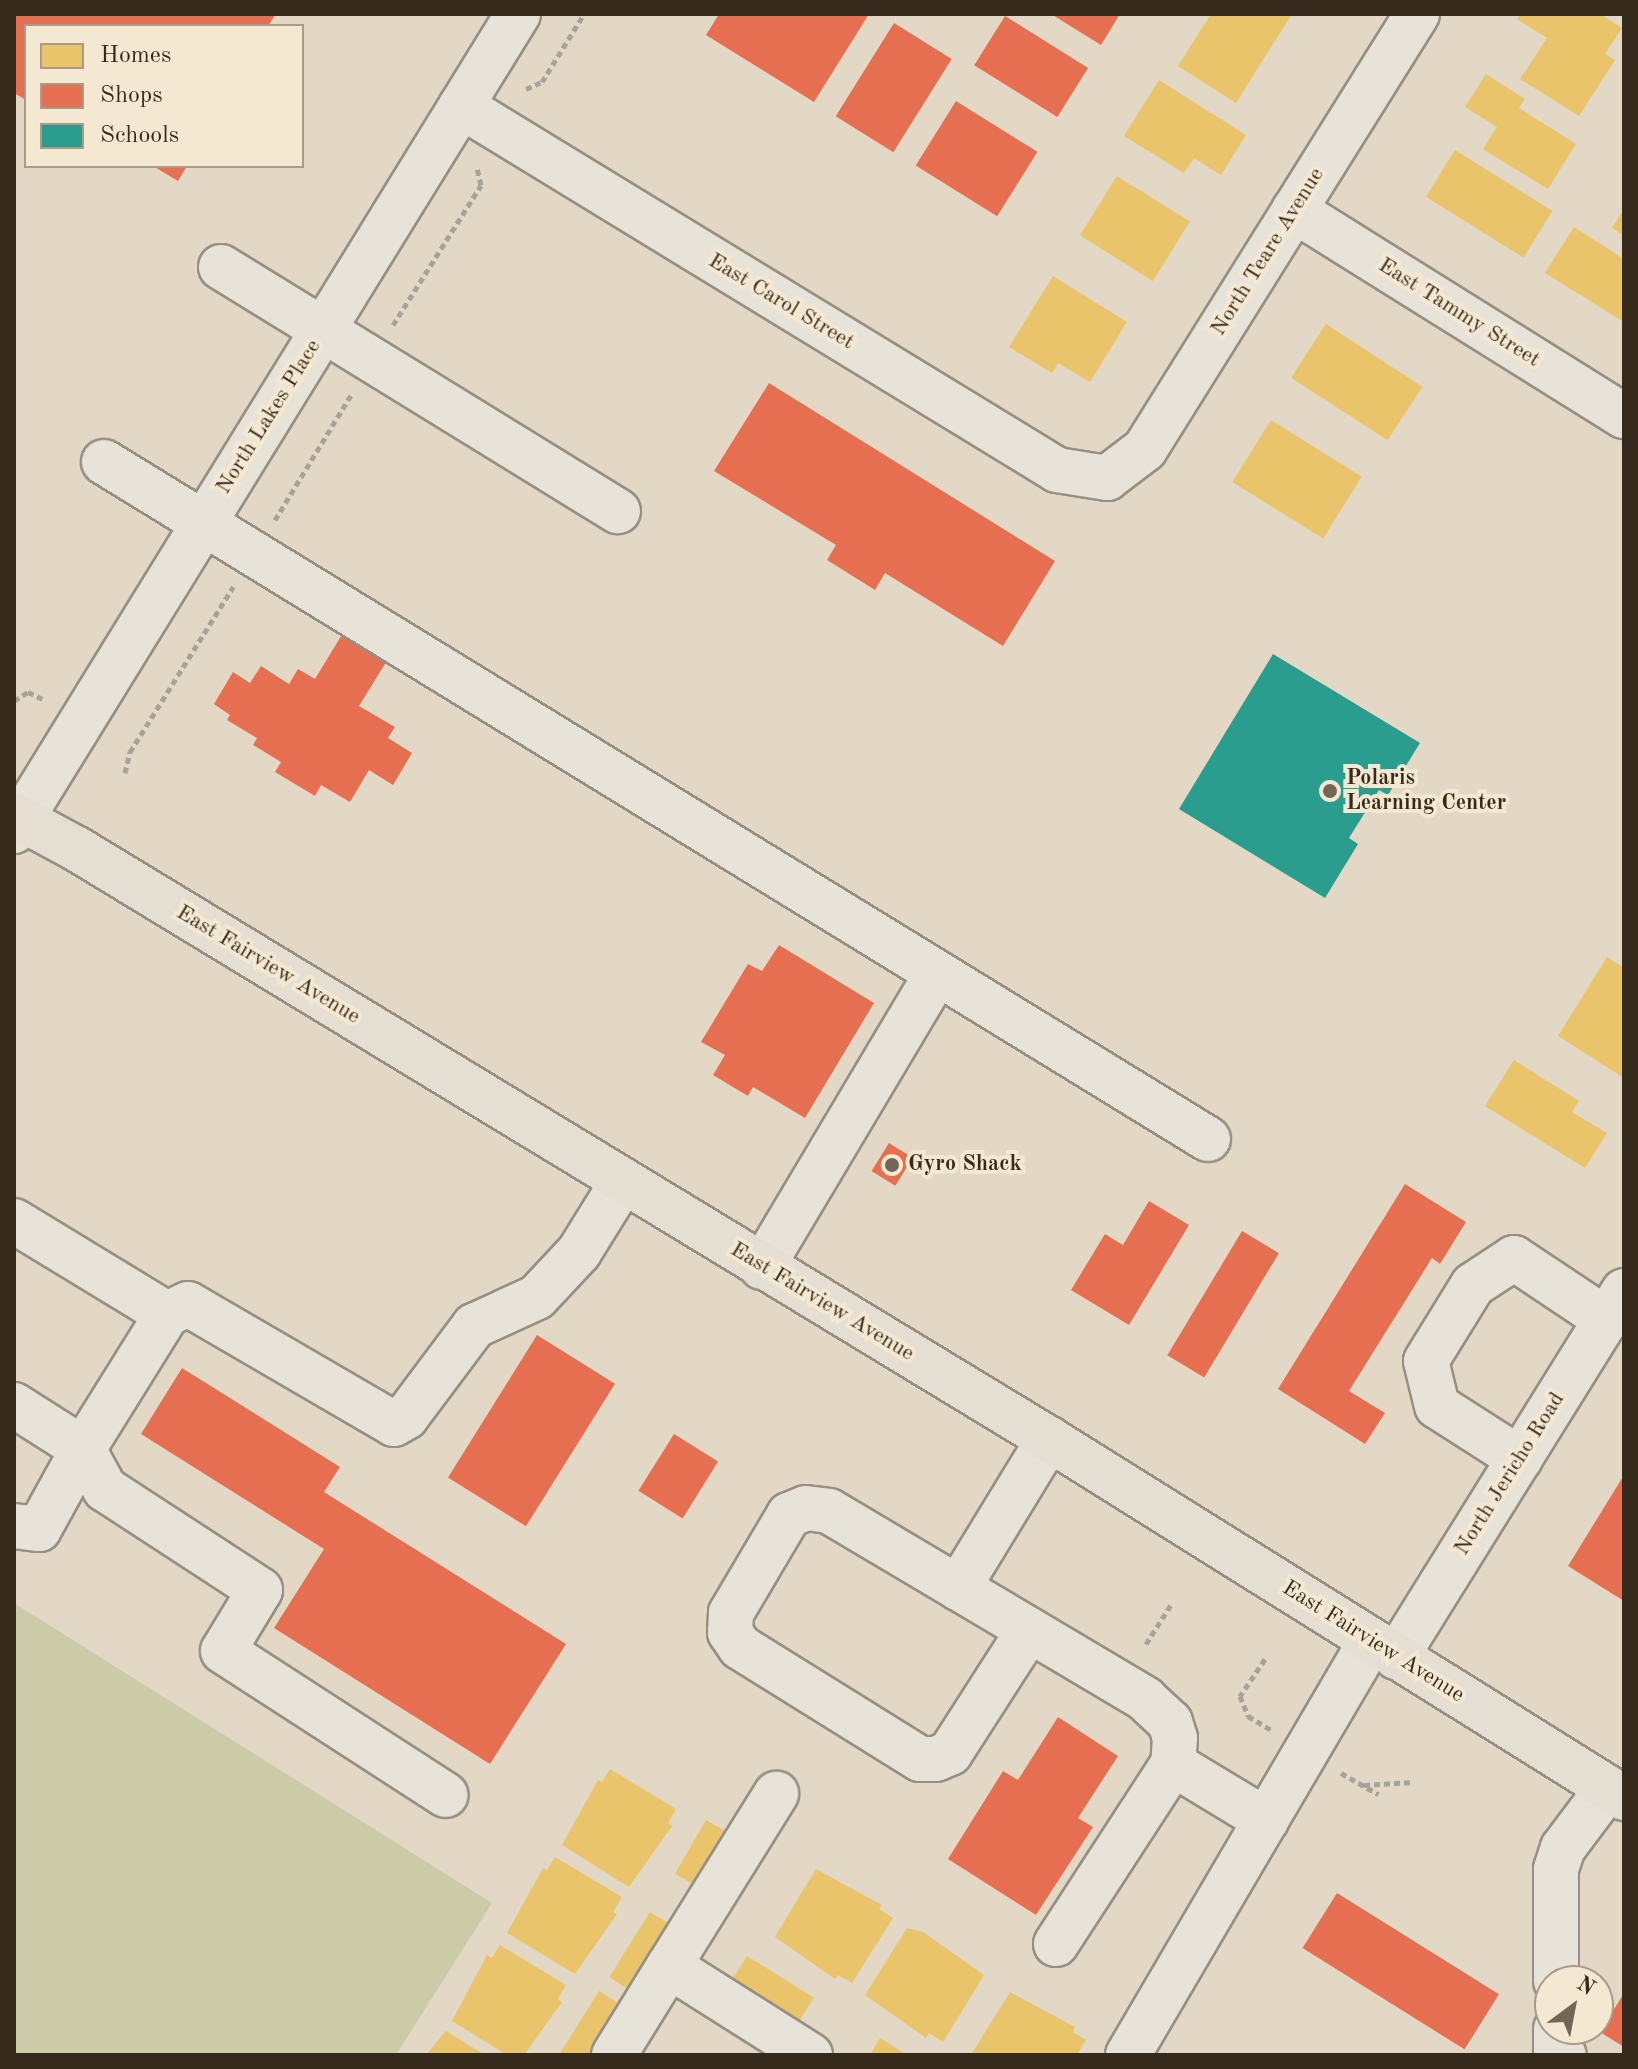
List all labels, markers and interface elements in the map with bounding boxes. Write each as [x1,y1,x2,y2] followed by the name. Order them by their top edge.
[24,24,304,168] legend
[100,44,171,68] text: Homes
[100,84,163,108] text: Shops
[100,124,179,148] text: Schools
[1206,163,1330,341] street label: North Teare Avenue
[703,248,859,356] street label: East Carol Street
[1373,253,1545,373] street label: East Tammy Street
[211,335,327,499] street label: North Lakes Place
[1346,765,1506,816] place label: Polaris Learning Center
[1321,782,1339,800] marker: Polaris Learning Center
[171,900,365,1030] street label: East Fairview Avenue
[908,1152,1022,1178] place label: Gyro Shack
[883,1156,901,1174] marker: Gyro Shack
[725,1237,919,1367] street label: East Fairview Avenue
[1449,1388,1571,1560] street label: North Jericho Road
[1277,1575,1469,1709] street label: East Fairview Avenue
[1534,1965,1614,2045] north arrow
[1573,1973,1599,2000] text: N

